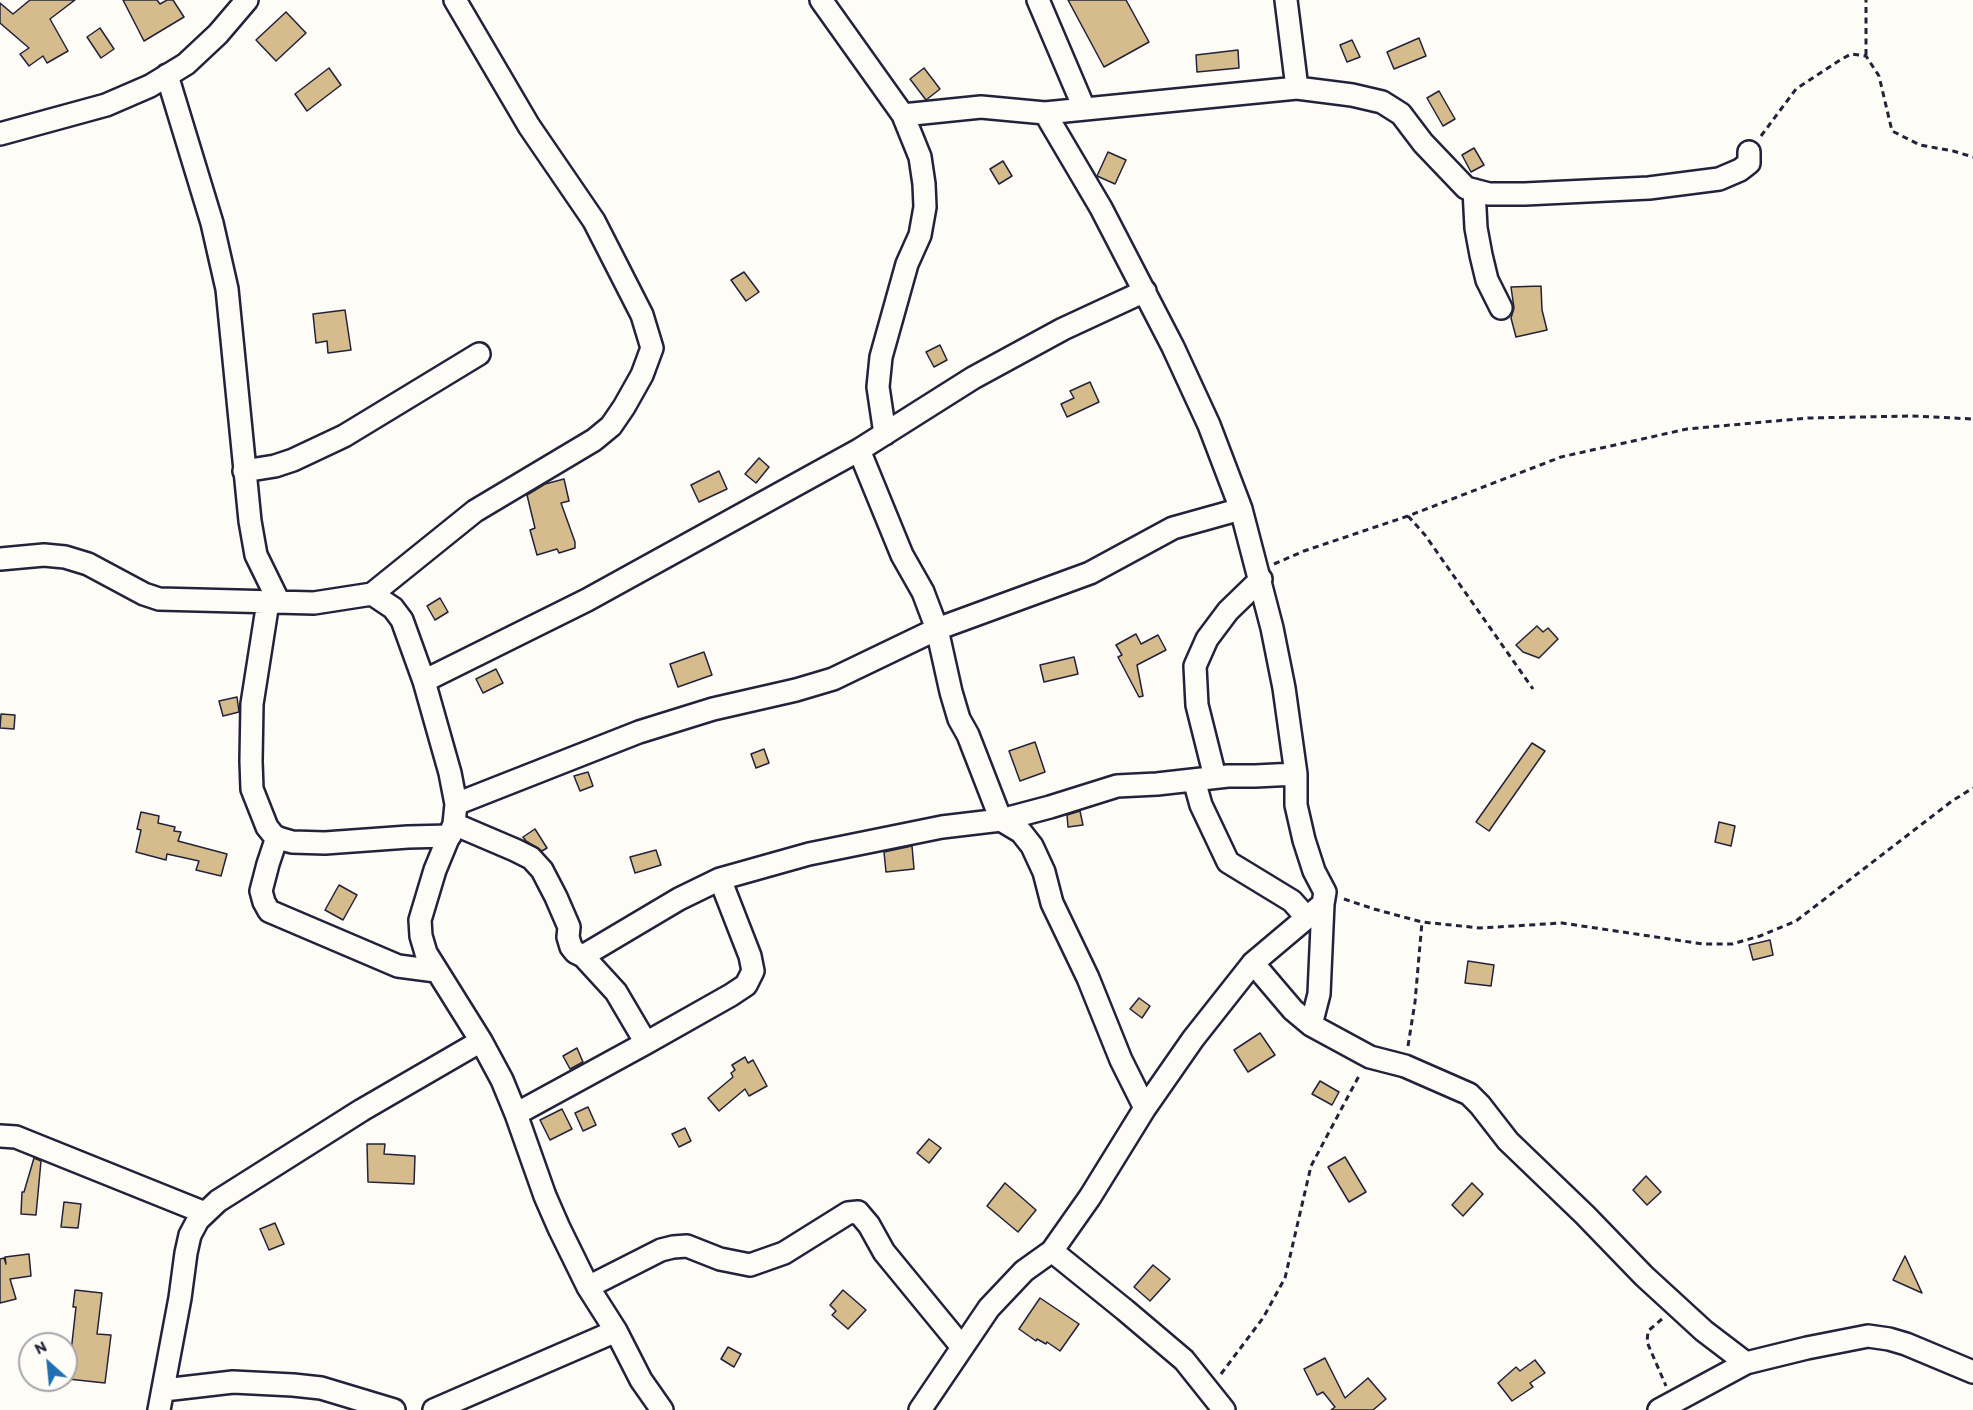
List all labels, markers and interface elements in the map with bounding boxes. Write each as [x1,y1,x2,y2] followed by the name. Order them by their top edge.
[18,1332,78,1392] north arrow
[31,1336,50,1358] text: N

